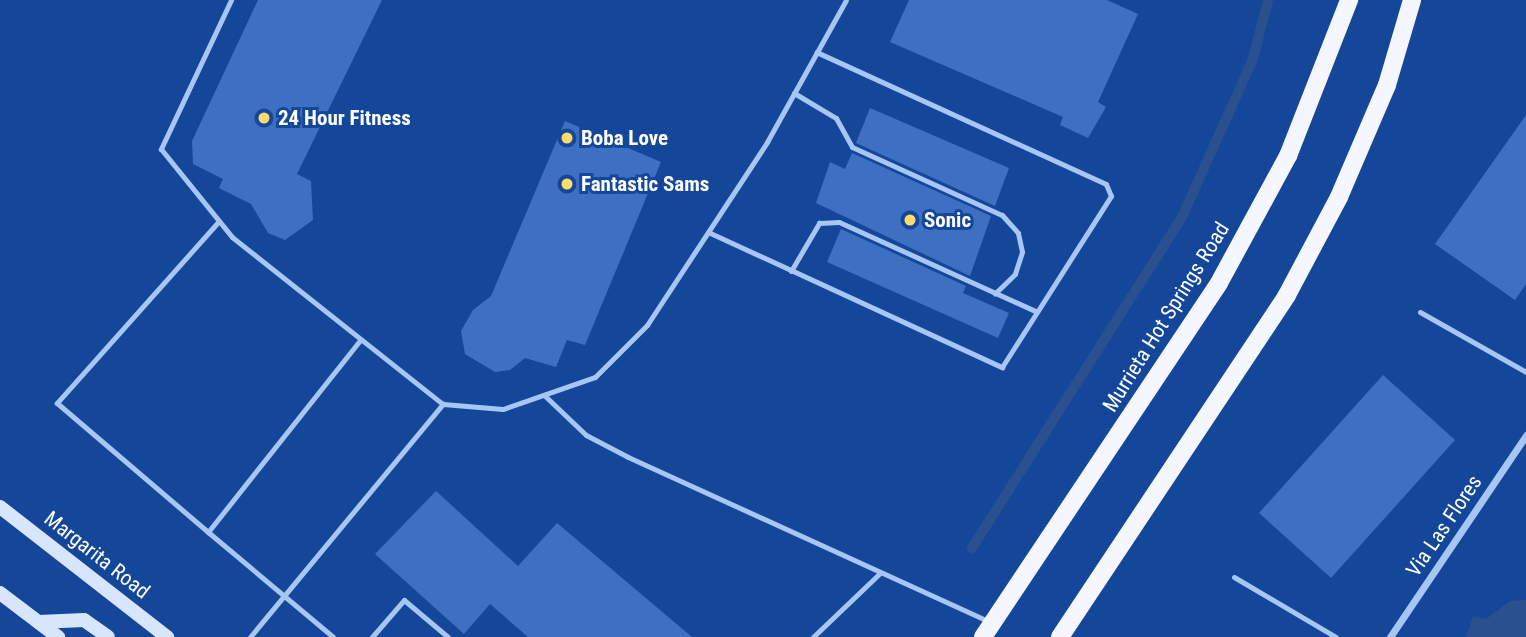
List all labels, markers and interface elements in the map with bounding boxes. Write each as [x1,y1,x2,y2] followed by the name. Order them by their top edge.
[278,105,411,131] place label: 24 Hour Fitness
[256,110,272,126] marker: 24 Hour Fitness
[581,125,668,151] place label: Boba Love
[559,130,575,146] marker: Boba Love
[581,171,709,197] place label: Fantastic Sams
[559,176,575,192] marker: Fantastic Sams
[924,207,971,233] place label: Sonic
[902,212,918,228] marker: Sonic
[1097,218,1235,416] street label: Murrieta Hot Springs Road
[1401,470,1487,582] street label: Via Las Flores
[39,506,155,604] street label: Margarita Road

